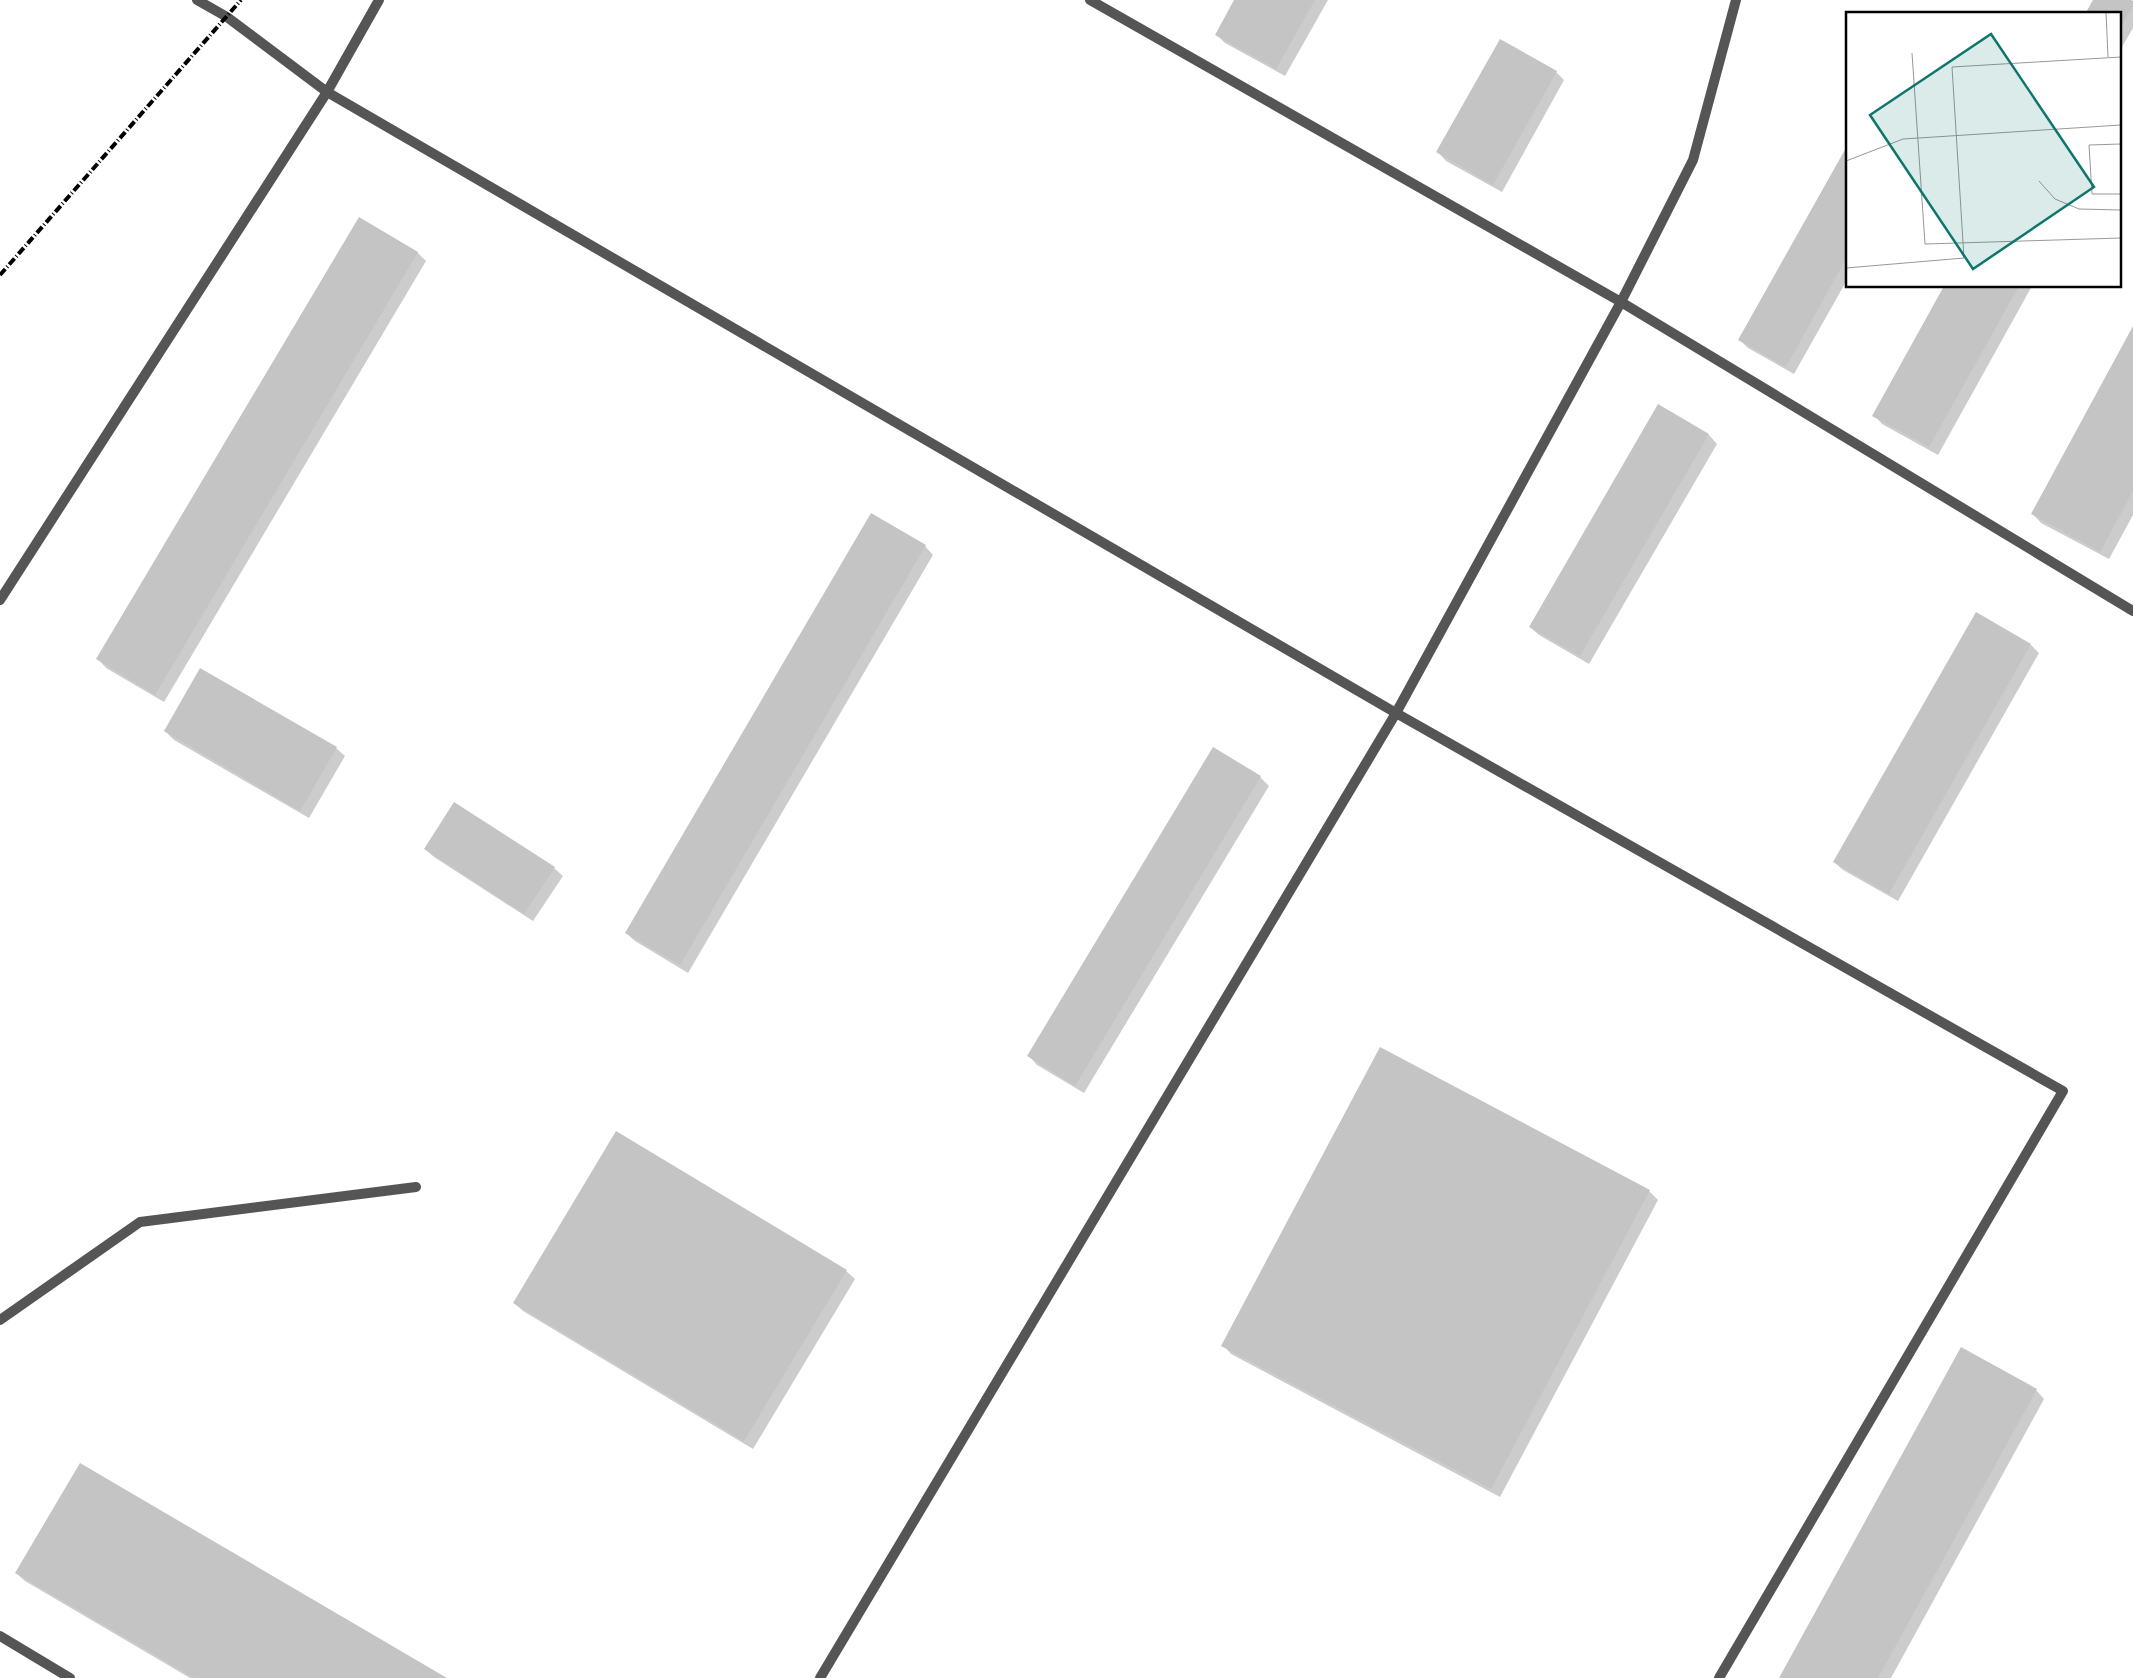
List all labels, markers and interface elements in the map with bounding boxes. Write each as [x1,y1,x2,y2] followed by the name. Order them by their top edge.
[1846,12,2120,288] inset map

